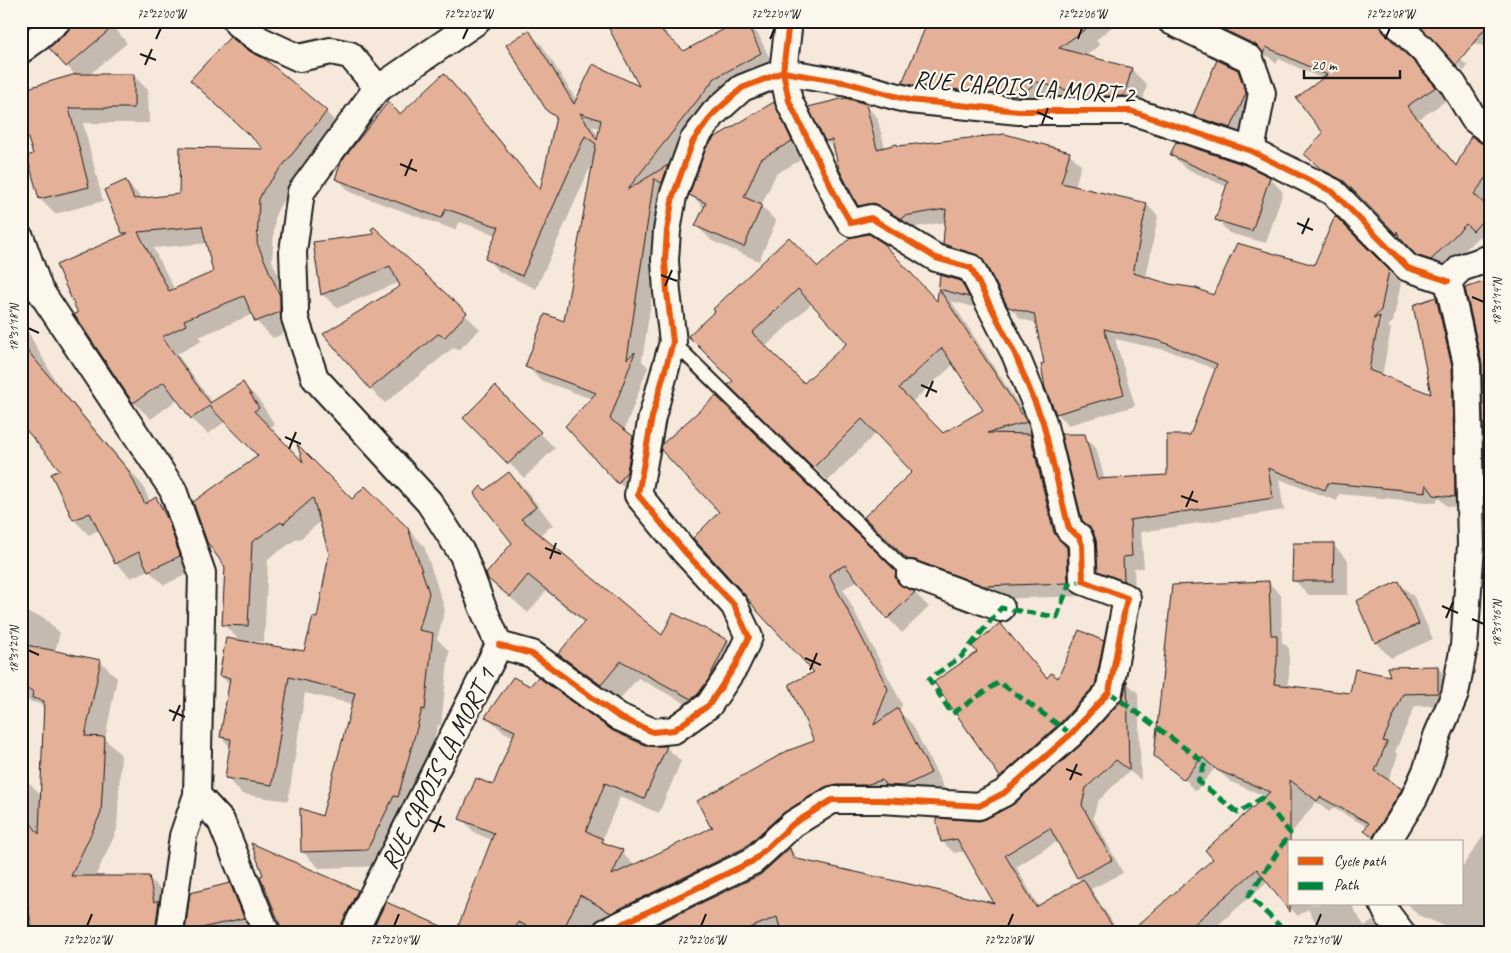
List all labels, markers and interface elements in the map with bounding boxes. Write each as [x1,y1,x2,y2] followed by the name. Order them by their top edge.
[137,6,188,22] text: 72°22'00"W
[444,6,495,22] text: 72°22'02"W
[751,6,802,22] text: 72°22'04"W
[1058,6,1109,22] text: 72°22'06"W
[1366,6,1417,22] text: 72°22'08"W
[1304,48,1400,80] scale bar
[1311,56,1338,75] text: 20 m
[912,63,1137,111] street label: RUE CAPOIS LA MORT 2
[1489,277,1505,326] text: 18°31'14"N
[6,303,22,352] text: 18°31'18"N
[1489,599,1505,648] text: 18°31'16"N
[6,625,22,674] text: 18°31'20"N
[373,661,503,874] street label: RUE CAPOIS LA MORT 1
[1288,840,1464,906] legend
[1334,852,1386,871] text: Cycle path
[1334,876,1360,895] text: Path
[63,932,114,948] text: 72°22'02"W
[370,932,421,948] text: 72°22'04"W
[677,932,728,948] text: 72°22'06"W
[984,932,1035,948] text: 72°22'08"W
[1292,932,1343,948] text: 72°22'10"W

